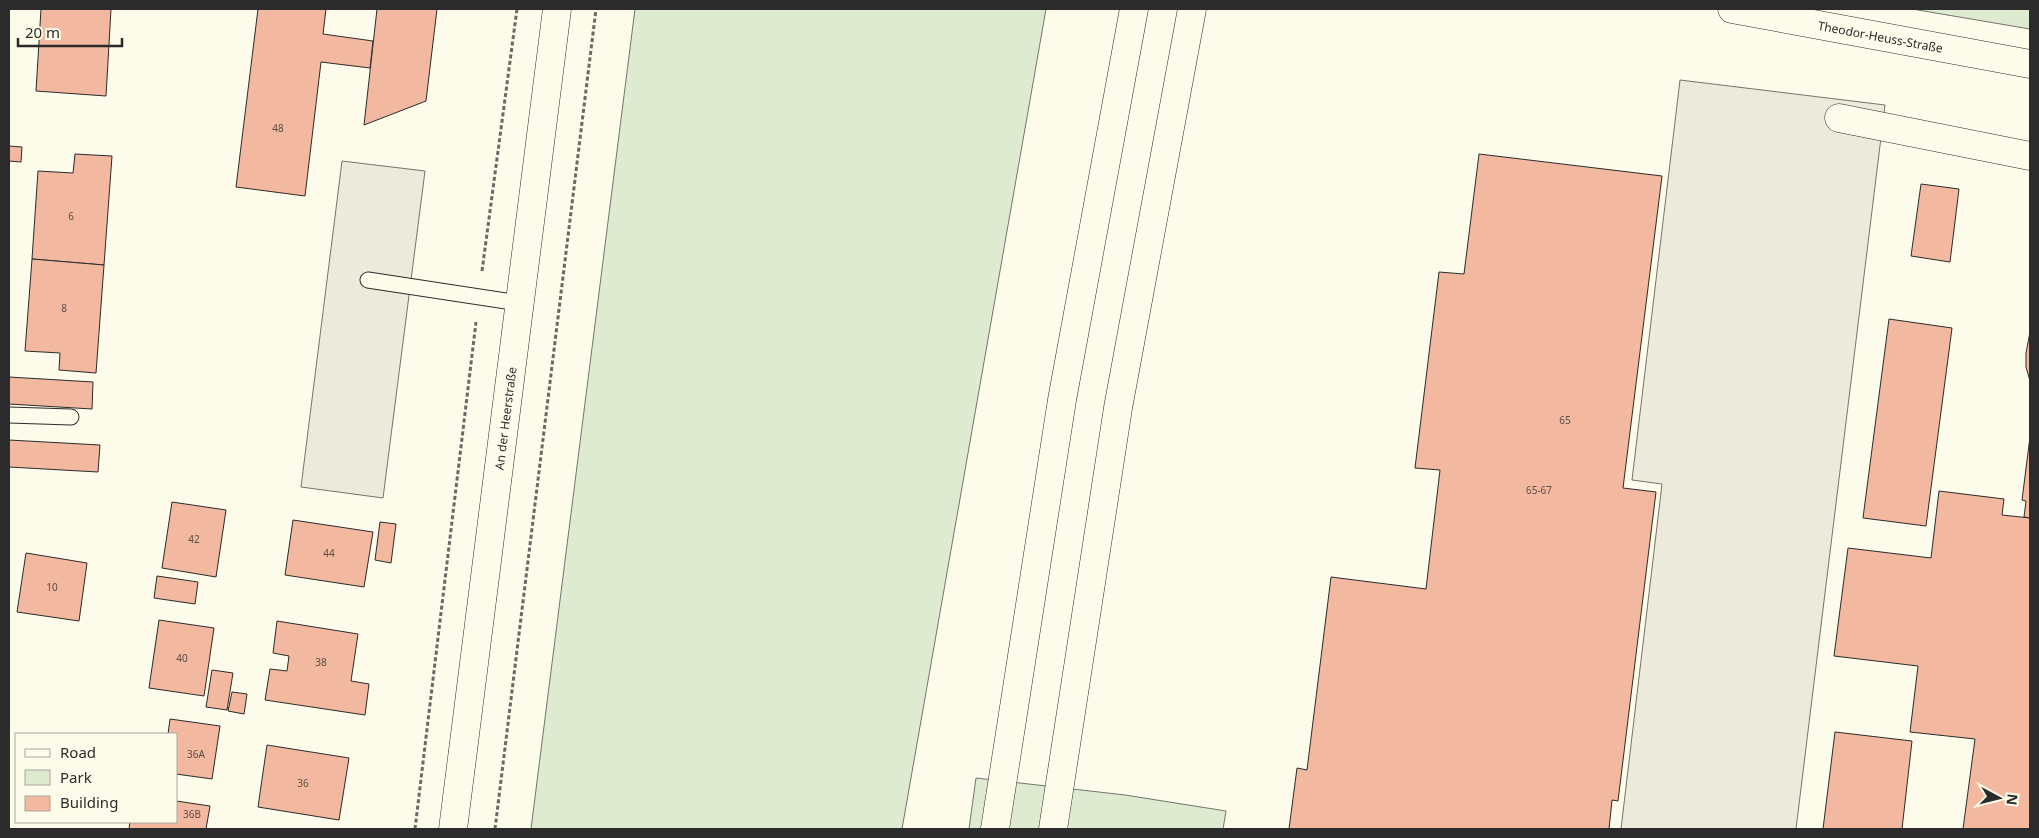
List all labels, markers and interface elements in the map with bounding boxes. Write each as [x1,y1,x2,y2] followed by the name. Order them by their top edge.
[18,15,121,47] scale bar
[1817,17,1945,56] street label: Theodor-Heuss-Straße
[25,22,60,42] text: 20 m
[272,121,284,135] house number: 48
[68,209,74,223] house number: 6
[61,301,67,315] house number: 8
[490,366,520,471] street label: An der Heerstraße
[1559,413,1571,427] house number: 65
[1526,483,1552,497] house number: 65-67
[188,532,200,546] house number: 42
[323,546,335,560] house number: 44
[46,580,58,594] house number: 10
[176,651,188,665] house number: 40
[315,655,327,669] house number: 38
[15,733,178,823] legend
[60,742,96,762] text: Road
[187,747,206,761] house number: 36A
[60,767,92,787] text: Park
[1974,773,2024,823] north arrow
[297,776,309,790] house number: 36
[60,792,118,812] text: Building
[2002,793,2023,806] text: N
[183,807,201,821] house number: 36B

